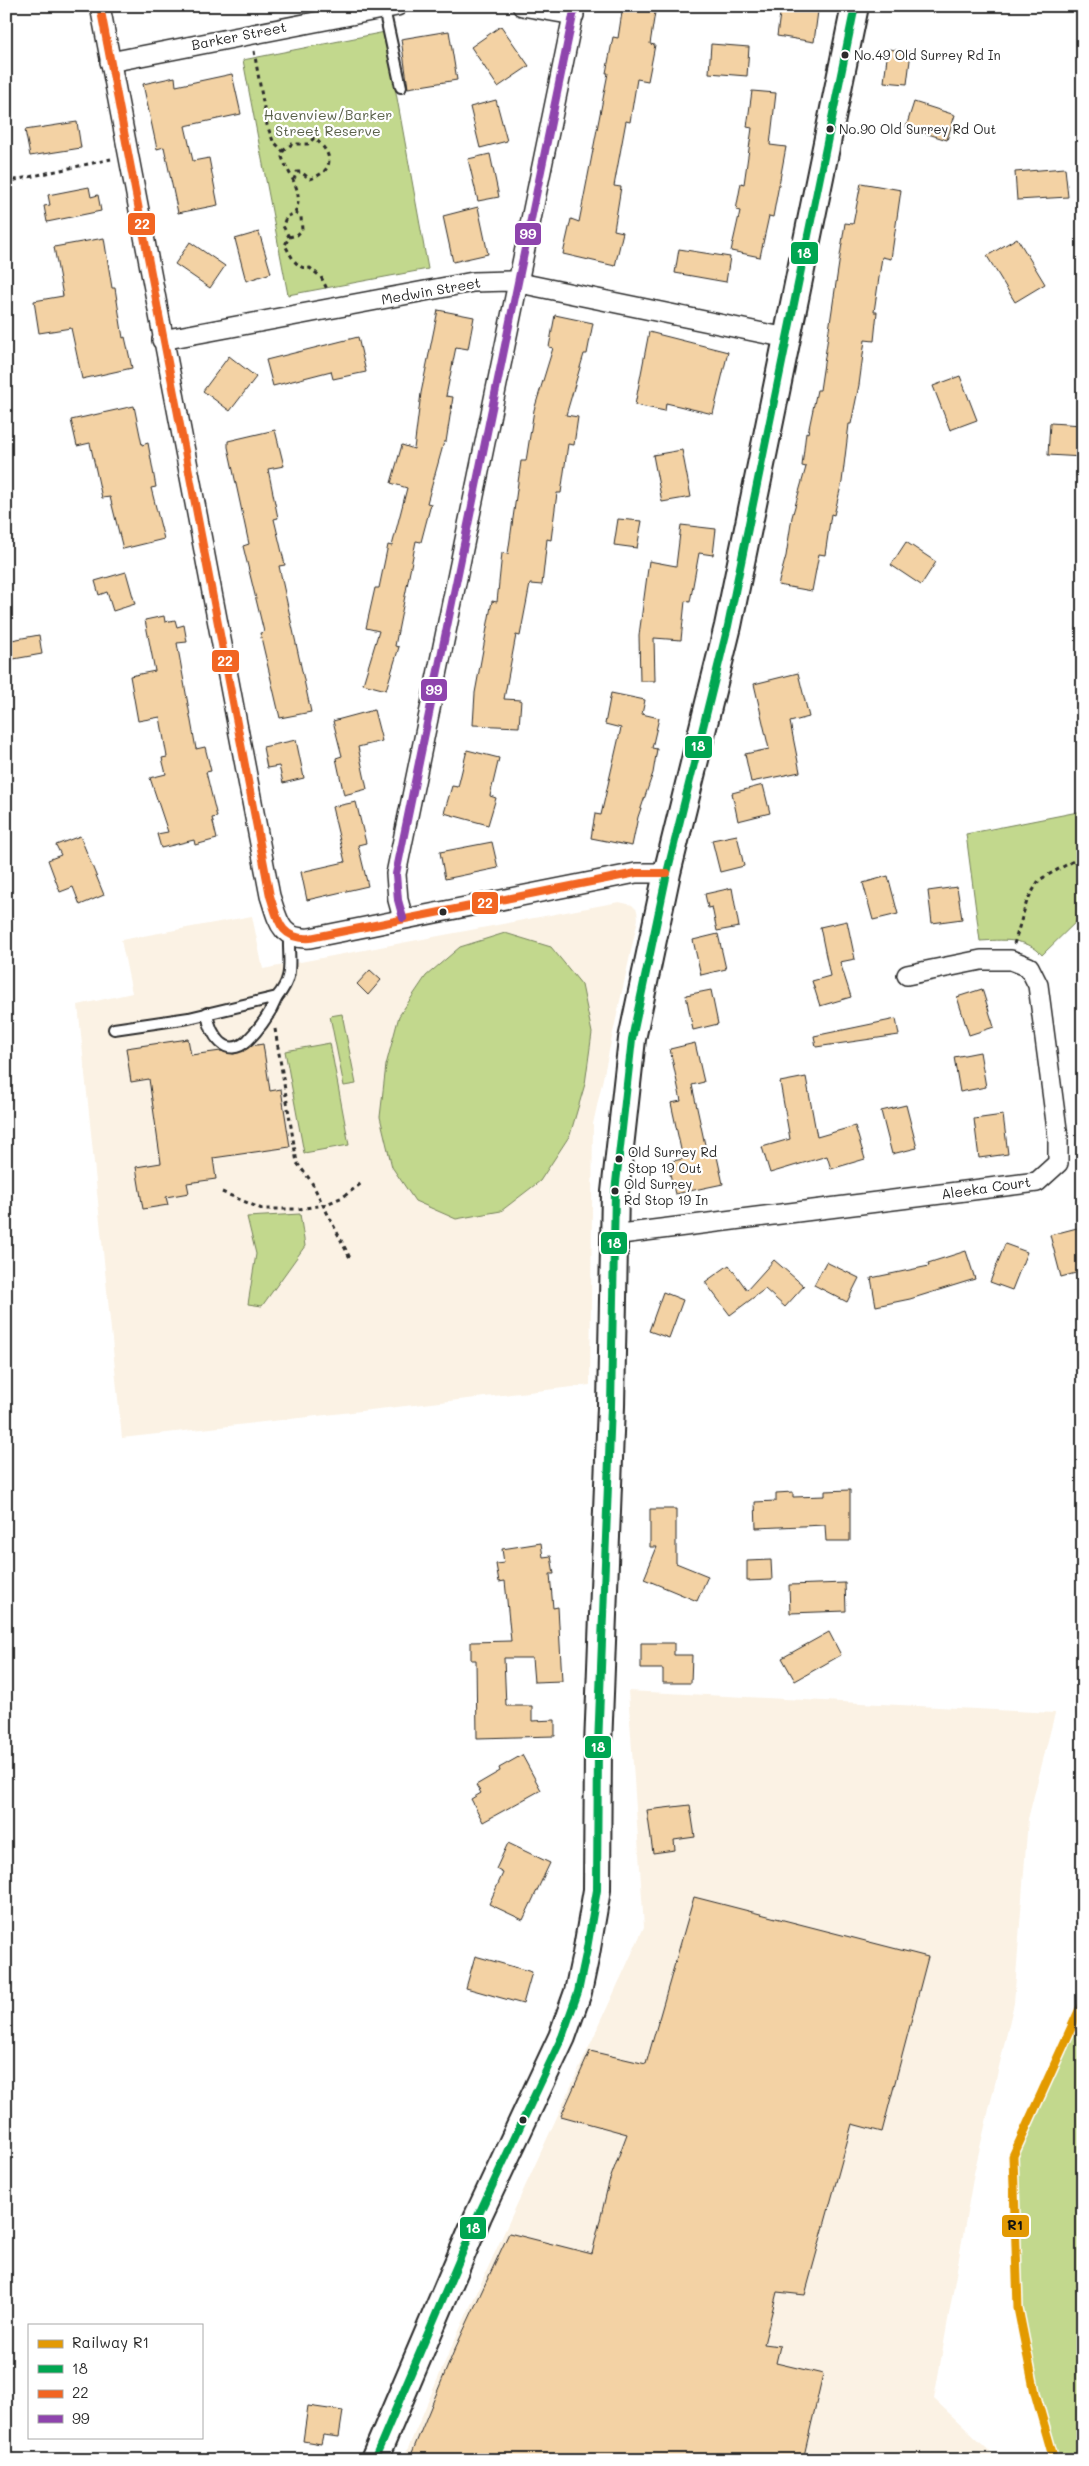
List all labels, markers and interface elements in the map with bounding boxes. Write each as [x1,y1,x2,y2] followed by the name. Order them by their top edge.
[190,17,288,54] street label: Barker Street
[854,46,1001,63] place label: No.49 Old Surrey Rd In
[840,50,850,60] marker: No.49 Old Surrey Rd In
[264,105,392,140] park label: Havenview/Barker Street Reserve
[839,120,997,137] place label: No.90 Old Surrey Rd Out
[825,124,835,134] marker: No.90 Old Surrey Rd Out
[127,212,156,236] line badge: 22
[134,214,150,233] text: 22
[514,222,542,246] line badge: 99
[520,224,537,243] text: 99
[790,241,819,265] line badge: 18
[797,243,812,262] text: 18
[380,272,482,309] street label: Medwin Street
[211,649,240,673] line badge: 22
[217,651,233,670] text: 22
[420,678,448,702] line badge: 99
[426,680,443,699] text: 99
[684,735,713,759] line badge: 18
[691,736,706,755] text: 18
[471,891,499,915] line badge: 22
[477,893,493,912] text: 22
[438,907,448,917] unlabelled marker
[628,1143,717,1176] place label: Old Surrey Rd Stop 19 Out
[614,1154,624,1164] marker: Old Surrey Rd Stop 19 Out
[940,1172,1032,1203] street label: Aleeka Court
[624,1175,708,1208] place label: Old Surrey Rd Stop 19 In
[610,1186,620,1196] marker: Old Surrey Rd Stop 19 In
[600,1231,628,1255] line badge: 18
[607,1233,622,1252] text: 18
[584,1735,612,1759] line badge: 18
[591,1737,606,1756] text: 18
[518,2115,528,2125] unlabelled marker
[1001,2214,1030,2238] line badge: R1
[1007,2215,1023,2234] text: R1
[459,2216,487,2240] line badge: 18
[466,2218,481,2237] text: 18
[28,2324,202,2438] legend
[72,2332,149,2352] text: Railway R1
[72,2358,88,2378] text: 18
[72,2382,89,2402] text: 22
[72,2408,90,2428] text: 99

